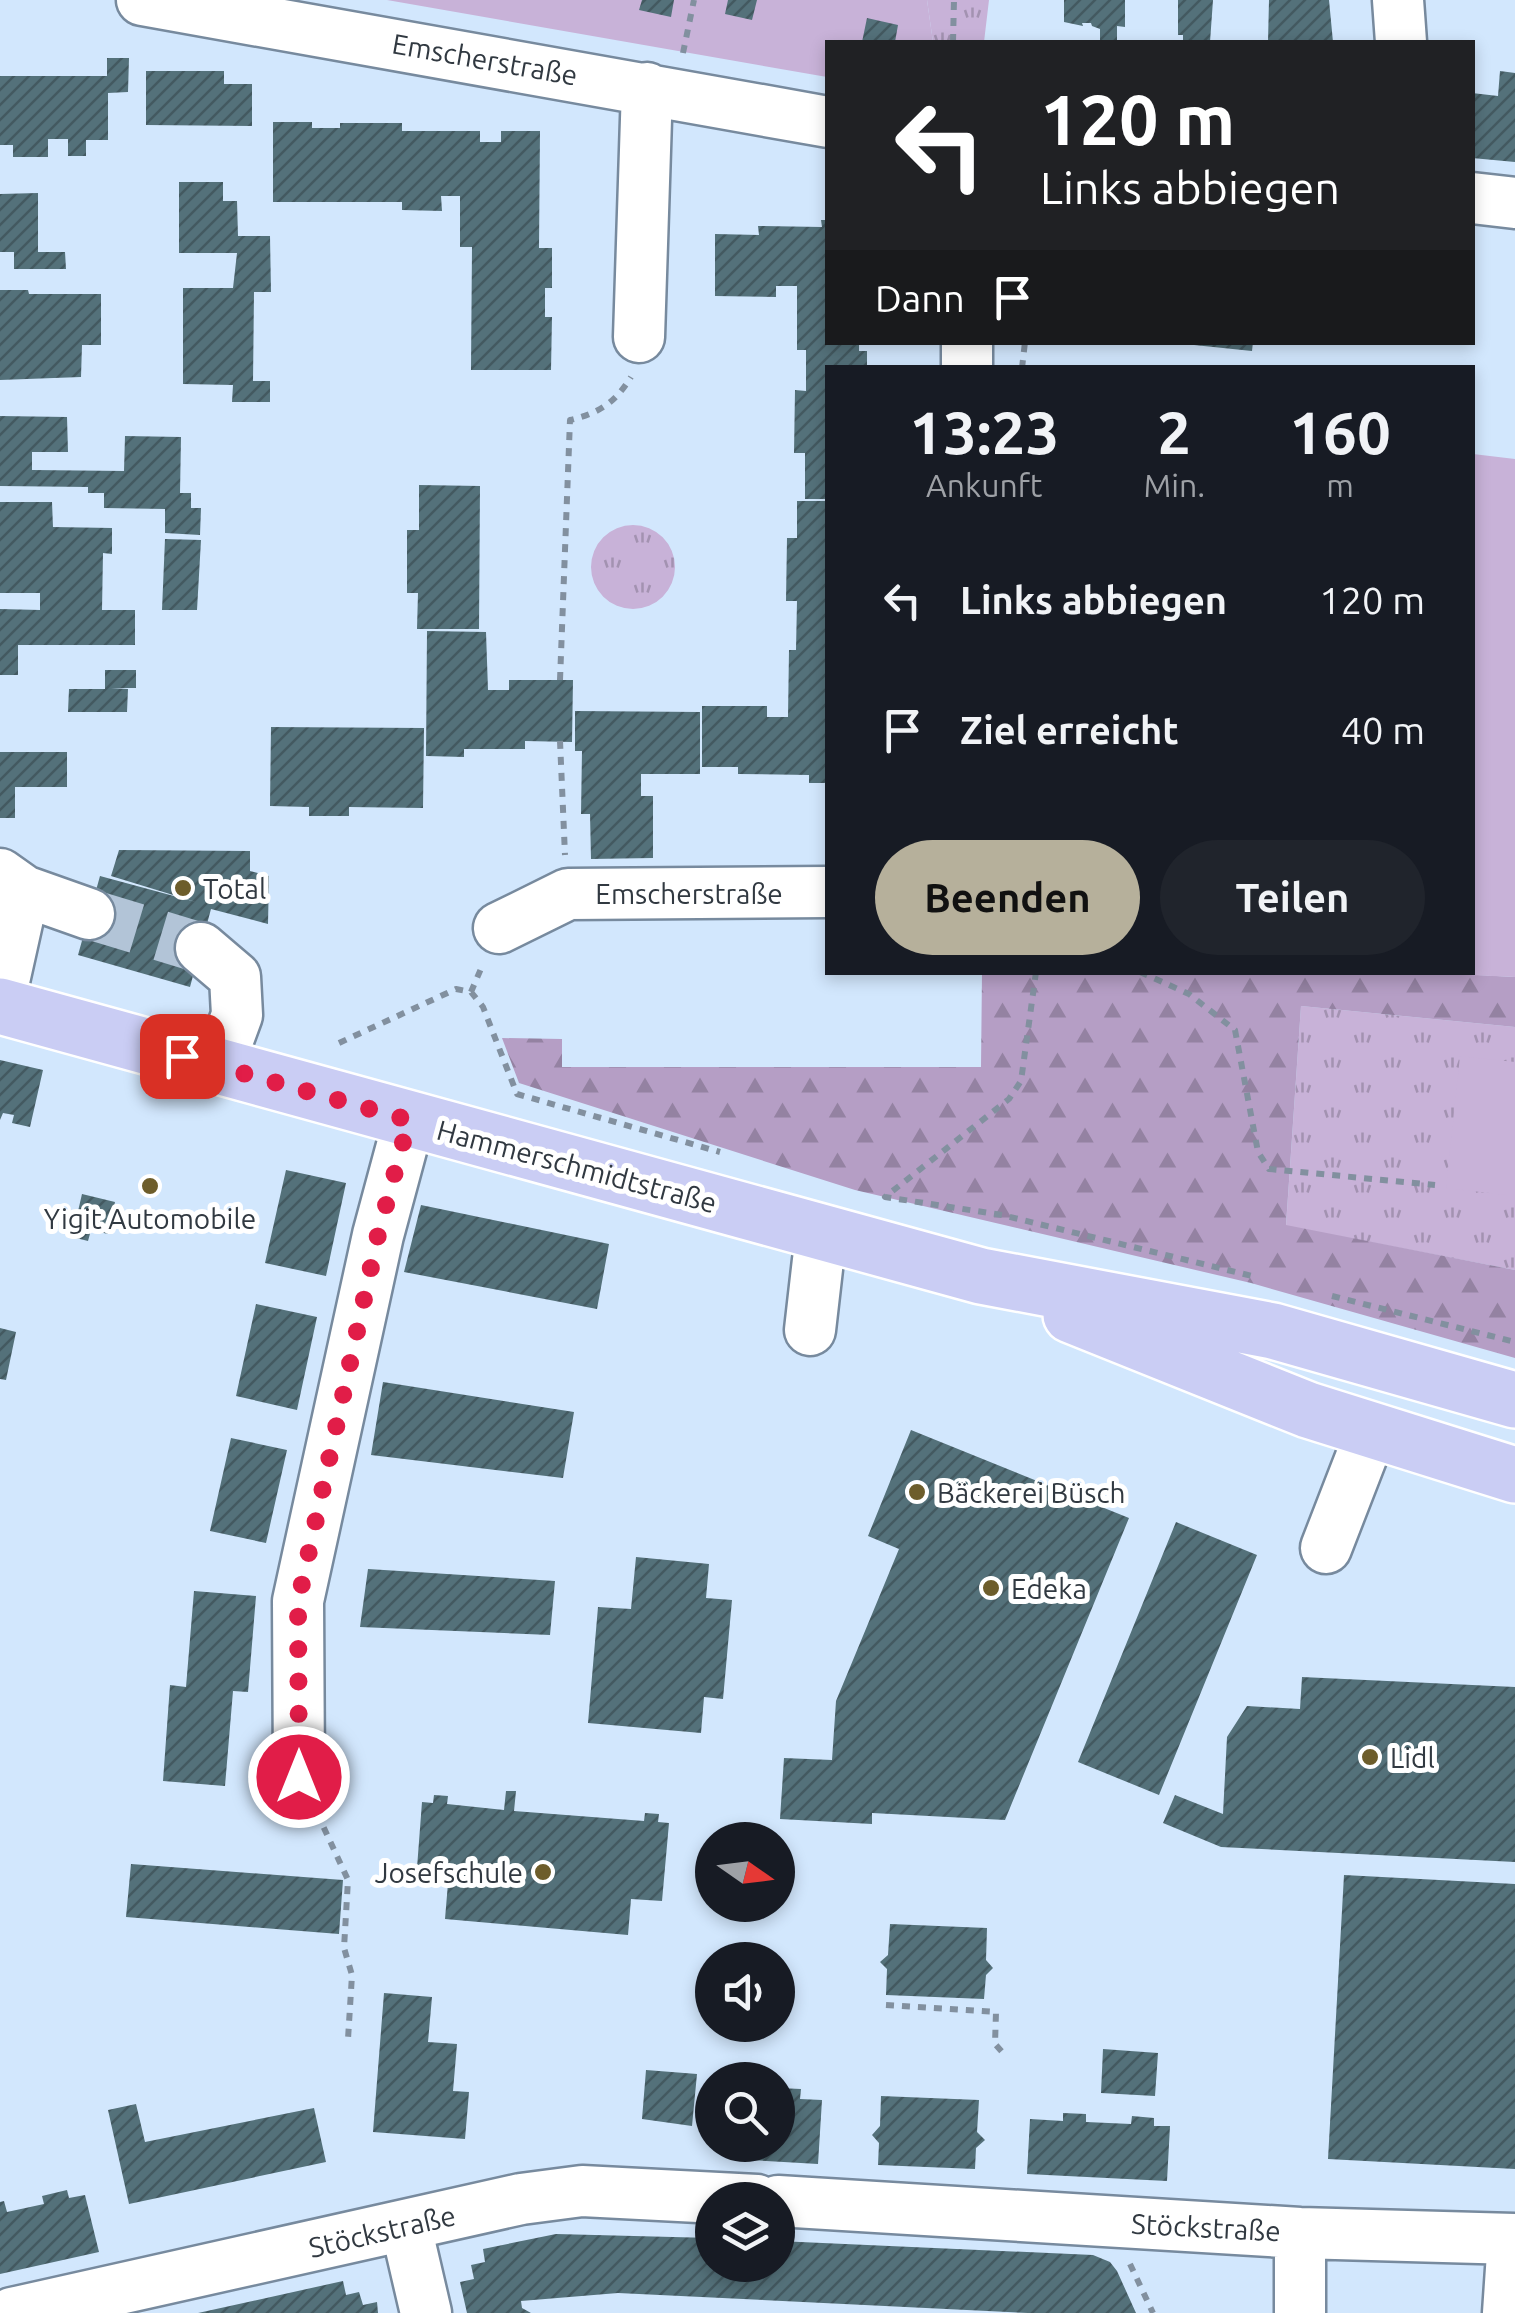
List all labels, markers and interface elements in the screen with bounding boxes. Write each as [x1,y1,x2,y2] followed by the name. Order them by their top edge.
[390,27,580,91] street label: Emscherstraße
[875,80,1005,210] icon: left
[1040,80,1235,158] text: 120 m
[1040,162,1340,213] text: Links abbiegen
[985,270,1040,325] icon: arrive
[875,277,965,319] text: Dann
[909,398,1059,465] text: 13:23
[1157,398,1191,465] text: 2
[1289,398,1391,465] text: 160
[926,467,1042,503] text: Ankunft
[1143,467,1205,503] text: Min.
[1326,467,1354,503] text: m
[875,573,930,628] icon: left
[960,579,1227,621] text: Links abbiegen
[1319,579,1425,621] text: 120 m
[875,703,930,758] icon: arrive
[960,709,1179,751] text: Ziel erreicht
[1341,709,1425,751] text: 40 m
[875,840,1140,955] button: Beenden
[1160,840,1425,955] button: Teilen
[203,873,266,904] place label: Total
[172,877,194,899] marker: Total
[595,878,783,909] street label: Emscherstraße
[140,1014,225,1099] pin
[155,1029,210,1084] icon: arrive
[434,1114,720,1218] street label: Hammerschmidtstraße
[139,1175,161,1197] marker: Yigit Automobile
[44,1203,256,1234] place label: Yigit Automobile
[937,1477,1126,1508] place label: Bäckerei Büsch
[906,1481,928,1503] marker: Bäckerei Büsch
[1011,1573,1087,1604] place label: Edeka
[980,1577,1002,1599] marker: Edeka
[247,1725,351,1829] position arrow
[1390,1742,1435,1773] place label: Lidl
[1359,1746,1381,1768] marker: Lidl
[695,1822,795,1922] north arrow
[695,1822,795,2282] map controls
[375,1857,523,1888] place label: Josefschule
[532,1861,554,1883] marker: Josefschule
[695,1942,795,2042] button: sound
[695,2062,795,2162] button: search
[695,2182,795,2282] button: layers
[306,2199,458,2263] street label: Stöckstraße
[1130,2208,1282,2246] street label: Stöckstraße

